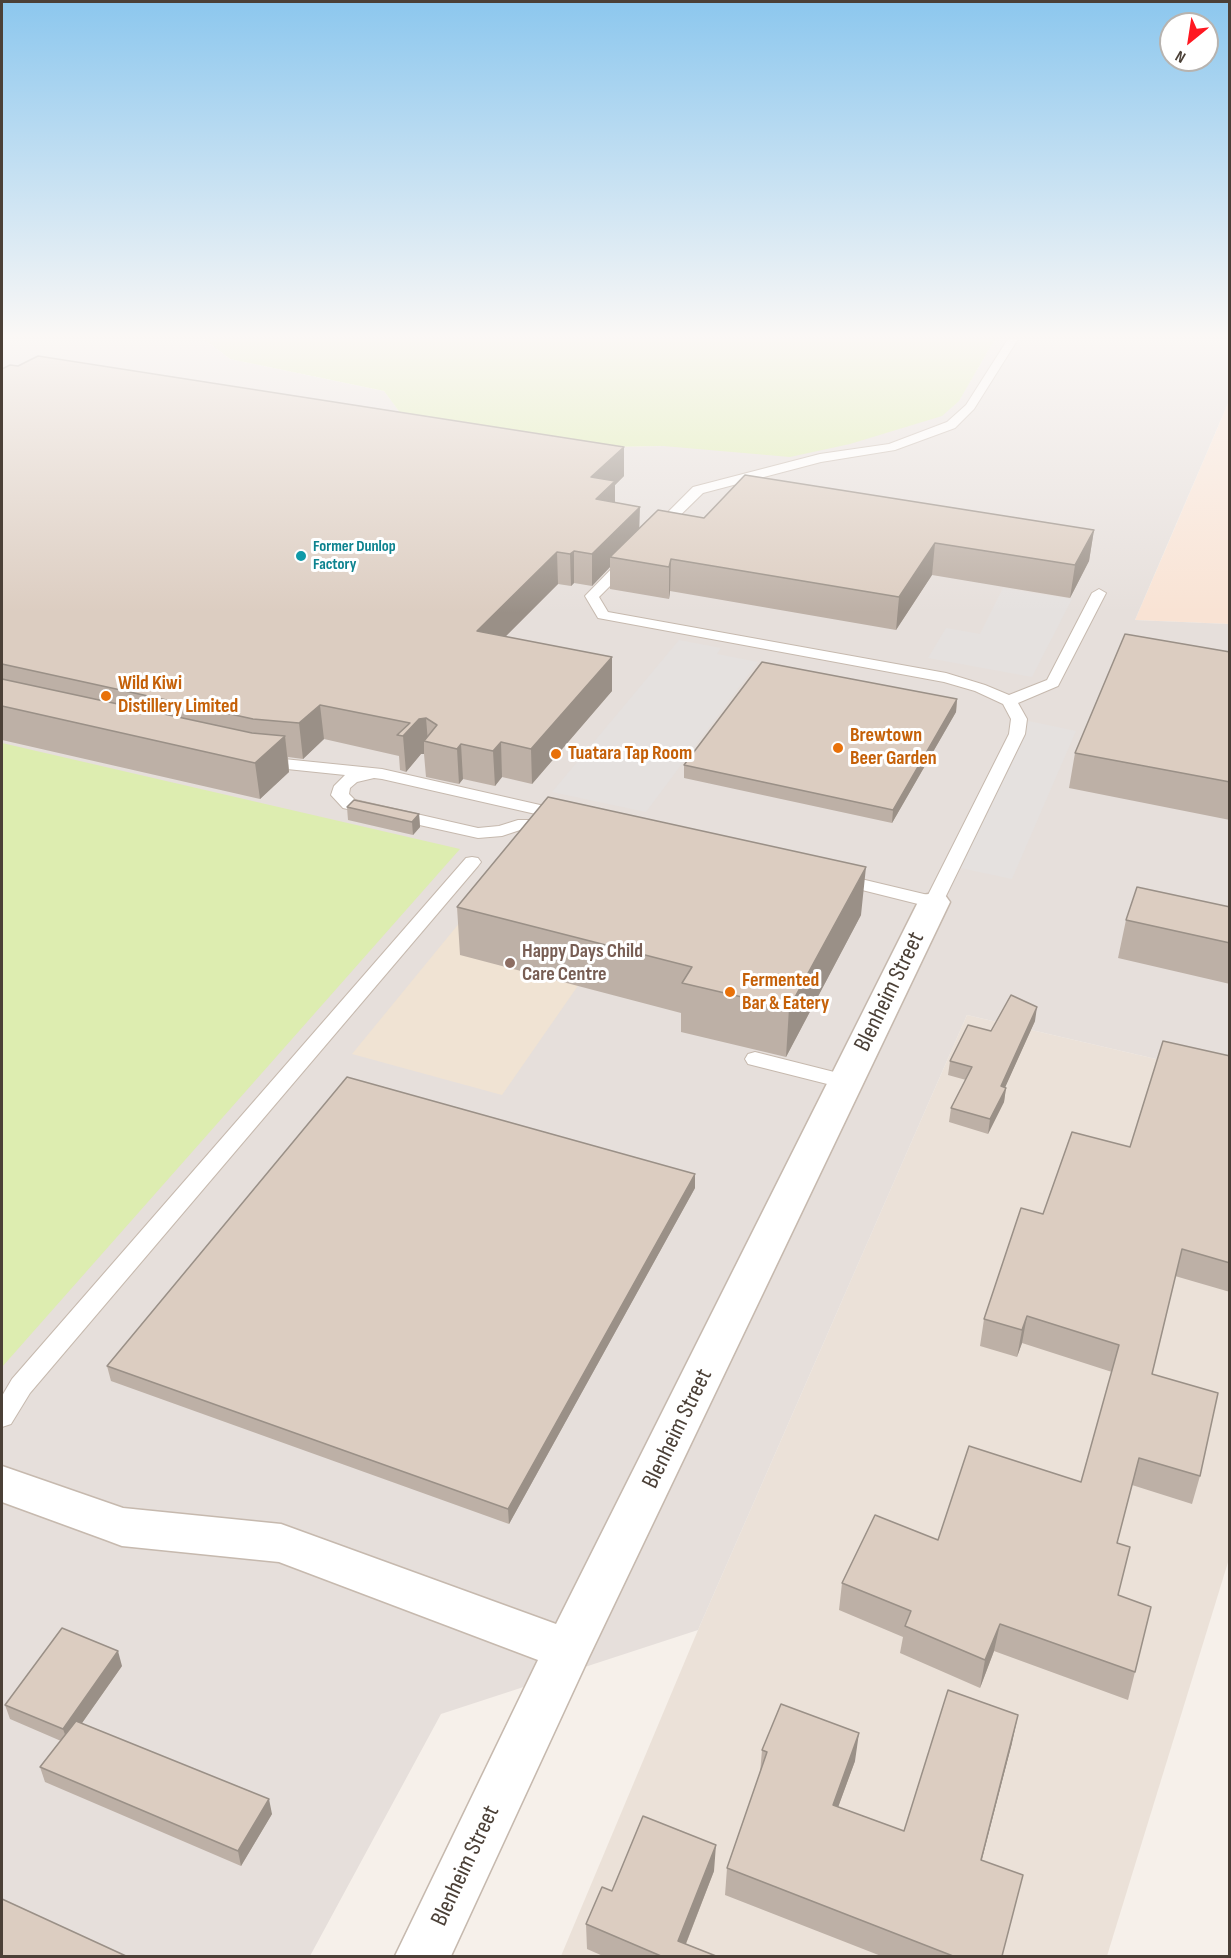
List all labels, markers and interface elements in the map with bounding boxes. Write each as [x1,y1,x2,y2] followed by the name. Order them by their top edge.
[1159,12,1219,72] north arrow
[1172,46,1189,67] text: N
[313,537,396,575] place label: Former Dunlop Factory
[294,549,308,563] marker: Former Dunlop Factory
[118,672,238,719] place label: Wild Kiwi Distillery Limited
[99,689,113,703] marker: Wild Kiwi Distillery Limited
[850,724,937,771] place label: Brewtown Beer Garden
[831,741,845,755] marker: Brewtown Beer Garden
[568,742,692,766] place label: Tuatara Tap Room
[549,747,563,761] marker: Tuatara Tap Room
[849,928,931,1056] street label: Blenheim Street
[522,940,643,987] place label: Happy Days Child Care Centre
[503,956,517,970] marker: Happy Days Child Care Centre
[742,969,829,1016] place label: Fermented Bar & Eatery
[723,985,737,999] marker: Fermented Bar & Eatery
[637,1365,719,1493] street label: Blenheim Street
[426,1801,506,1931] street label: Blenheim Street

